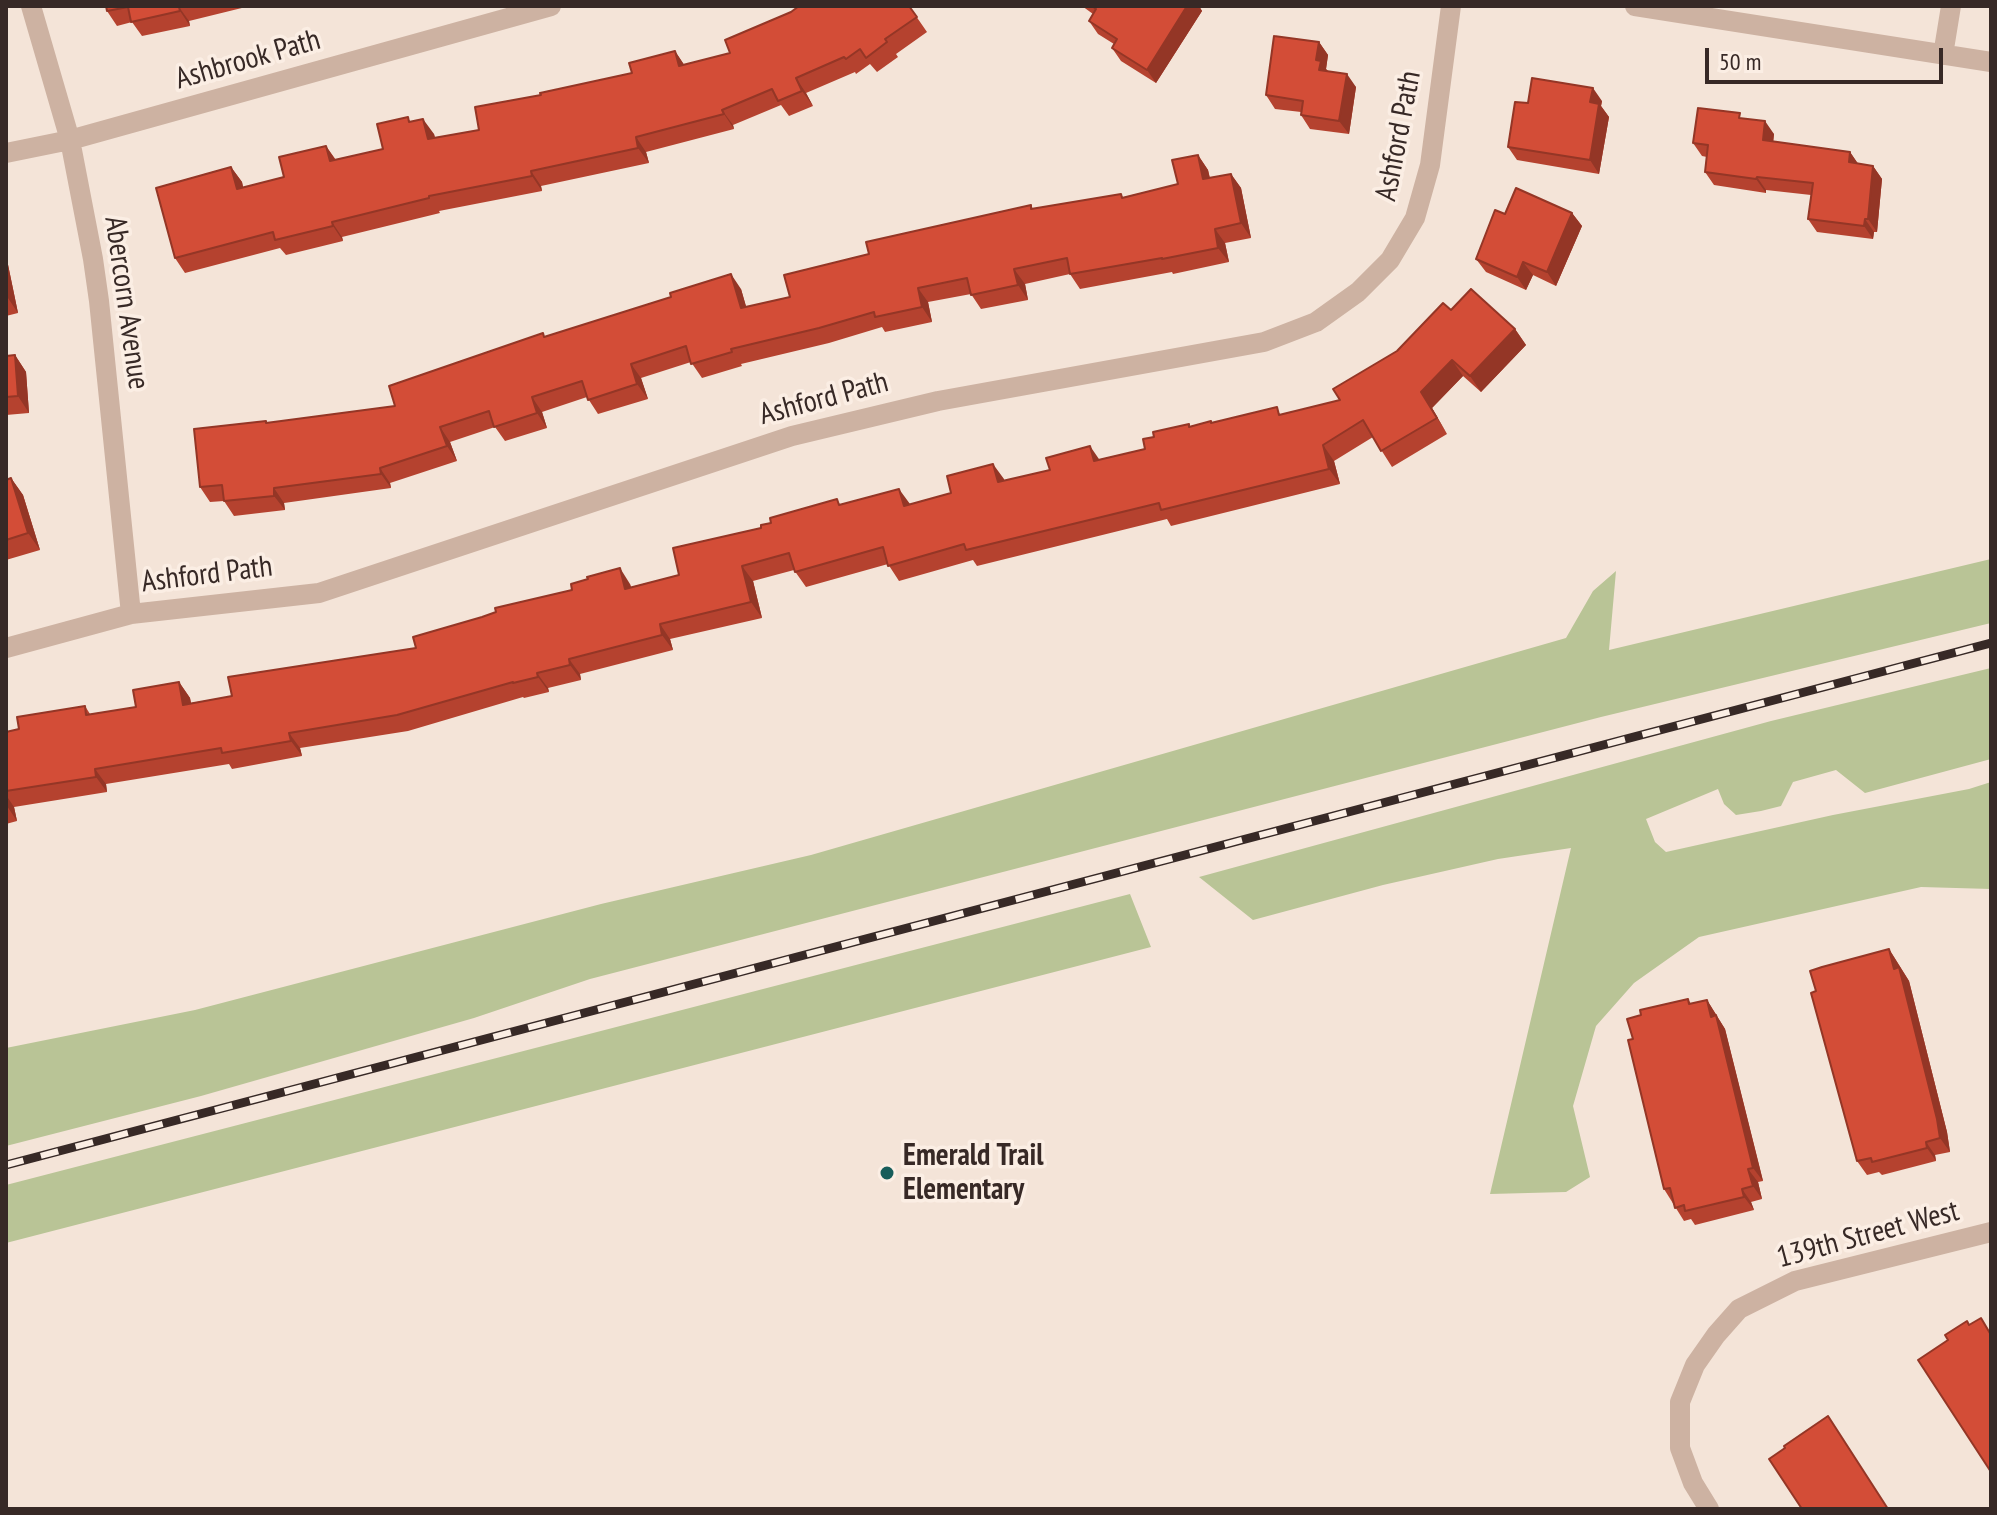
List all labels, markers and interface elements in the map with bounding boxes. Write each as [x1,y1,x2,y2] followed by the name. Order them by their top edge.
[171,22,325,98] street label: Ashbrook Path
[1709,32,1947,82] scale bar
[1719,46,1761,77] text: 50 m
[1369,68,1429,204] street label: Ashford Path
[96,214,156,392] street label: Abercorn Avenue
[756,365,892,433] street label: Ashford Path
[139,549,275,601] street label: Ashford Path
[903,1138,1043,1208] place label: Emerald Trail Elementary
[878,1164,896,1182] marker: Emerald Trail Elementary
[1773,1193,1963,1277] street label: 139th Street West

